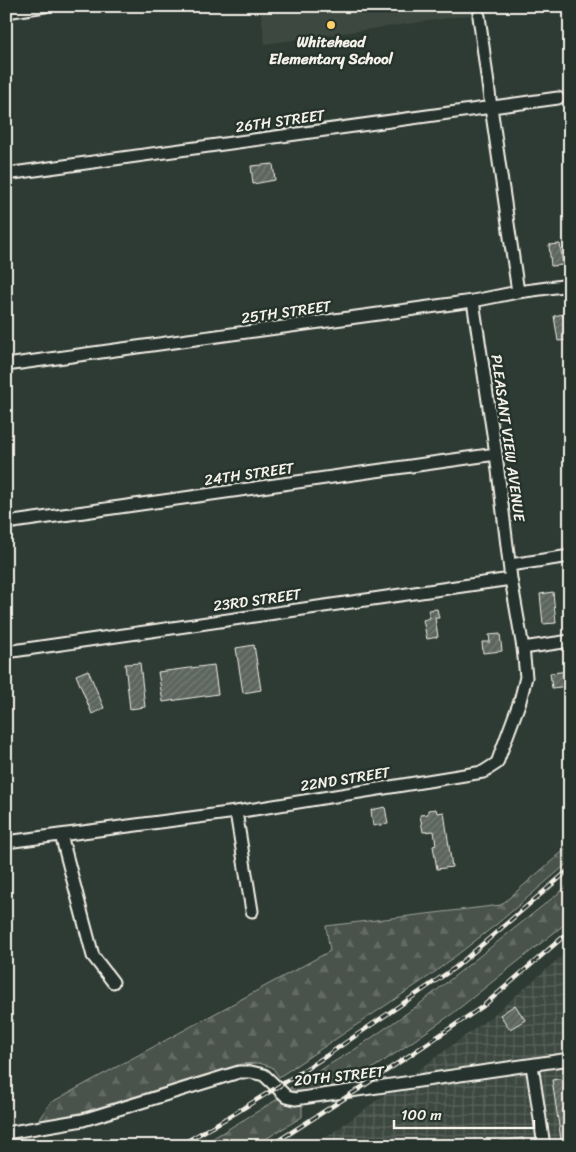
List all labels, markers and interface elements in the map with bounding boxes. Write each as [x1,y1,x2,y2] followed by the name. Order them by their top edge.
[325,19,337,31] marker: Whitehead Elementary School
[269,29,394,72] place label: Whitehead Elementary School
[234,102,328,140] street label: 26TH STREET
[240,293,334,331] street label: 25TH STREET
[483,353,533,525] street label: PLEASANT VIEW AVENUE
[202,455,297,493] street label: 24TH STREET
[211,581,304,619] street label: 23RD STREET
[298,759,393,799] street label: 22ND STREET
[293,1058,387,1094] street label: 20TH STREET
[394,1097,534,1129] scale bar
[401,1102,442,1128] text: 100 m

